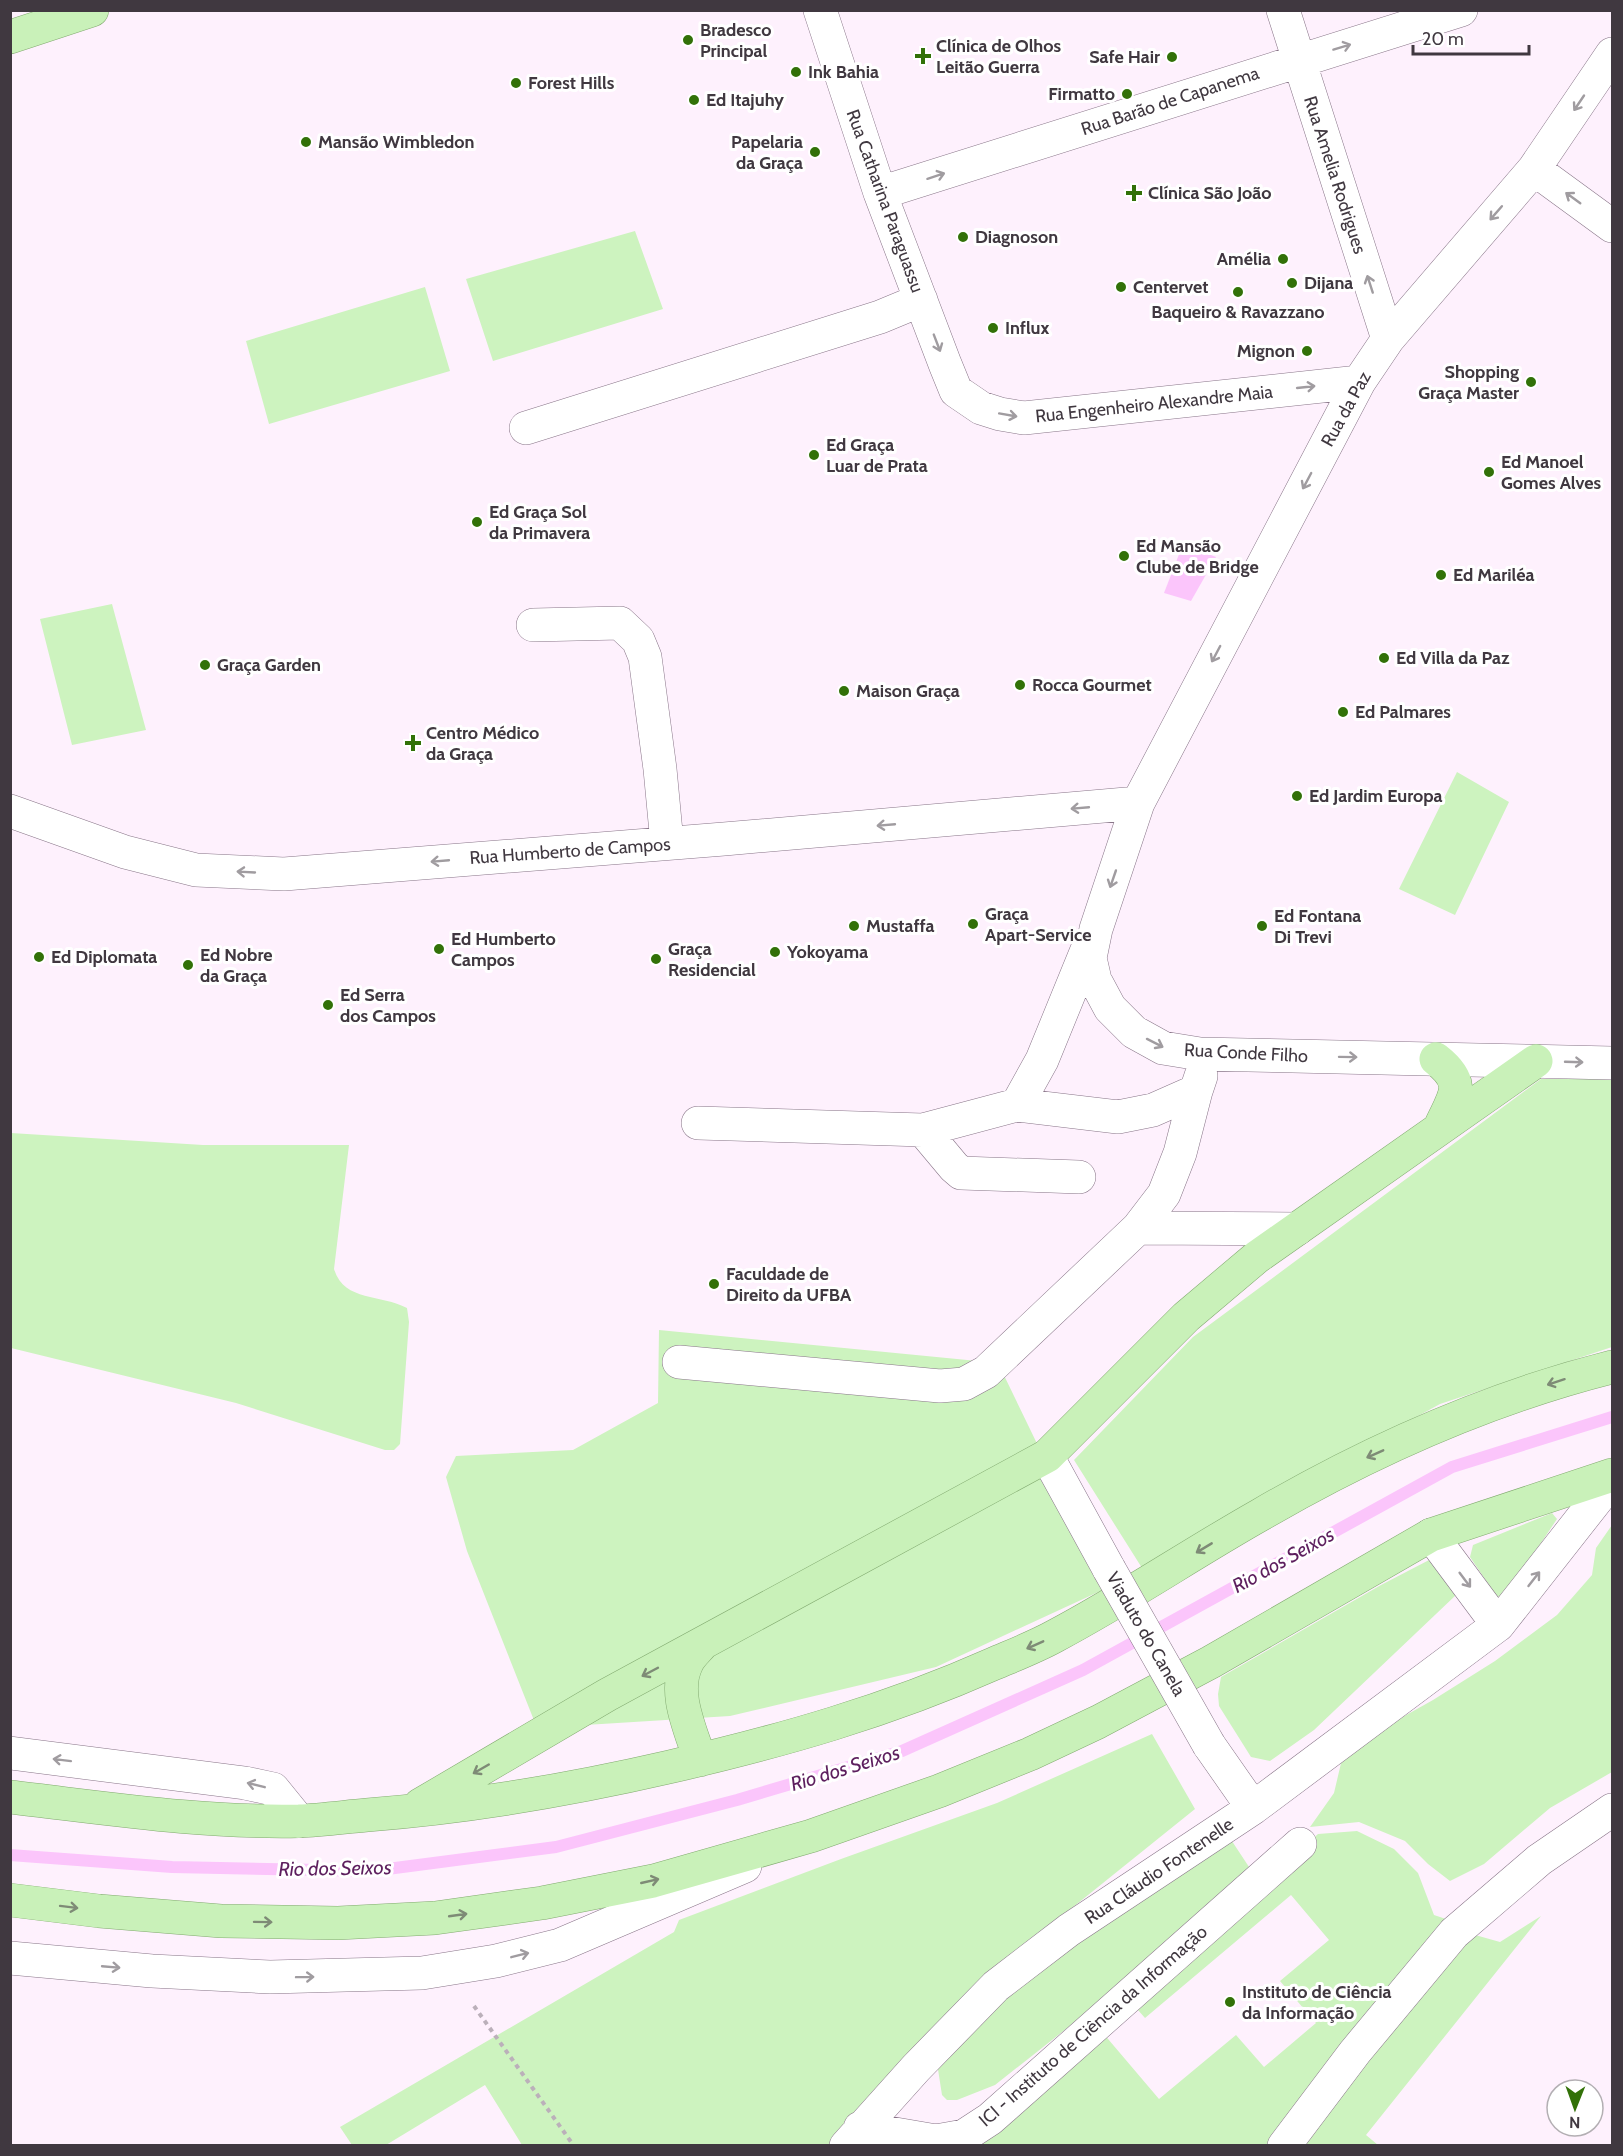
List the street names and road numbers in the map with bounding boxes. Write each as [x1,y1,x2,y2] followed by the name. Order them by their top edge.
[1078,62,1262,140] street label: Rua Barão de Capanema
[1299,93,1371,257] street label: Rua Amelia Rodrigues
[842,106,928,296] street label: Rua Catharina Paraguassu
[1316,367,1376,450] street label: Rua da Paz
[1034,381,1274,427] street label: Rua Engenheiro Alexandre Maia
[469,833,671,869] street label: Rua Humberto de Campos
[1184,1039,1308,1067] street label: Rua Conde Filho
[1102,1568,1191,1700] street label: Viaduto do Canela
[1081,1813,1237,1929] street label: Rua Cláudio Fontenelle
[974,1921,1212,2131] street label: ICI - Instituto de Ciência da Informação

